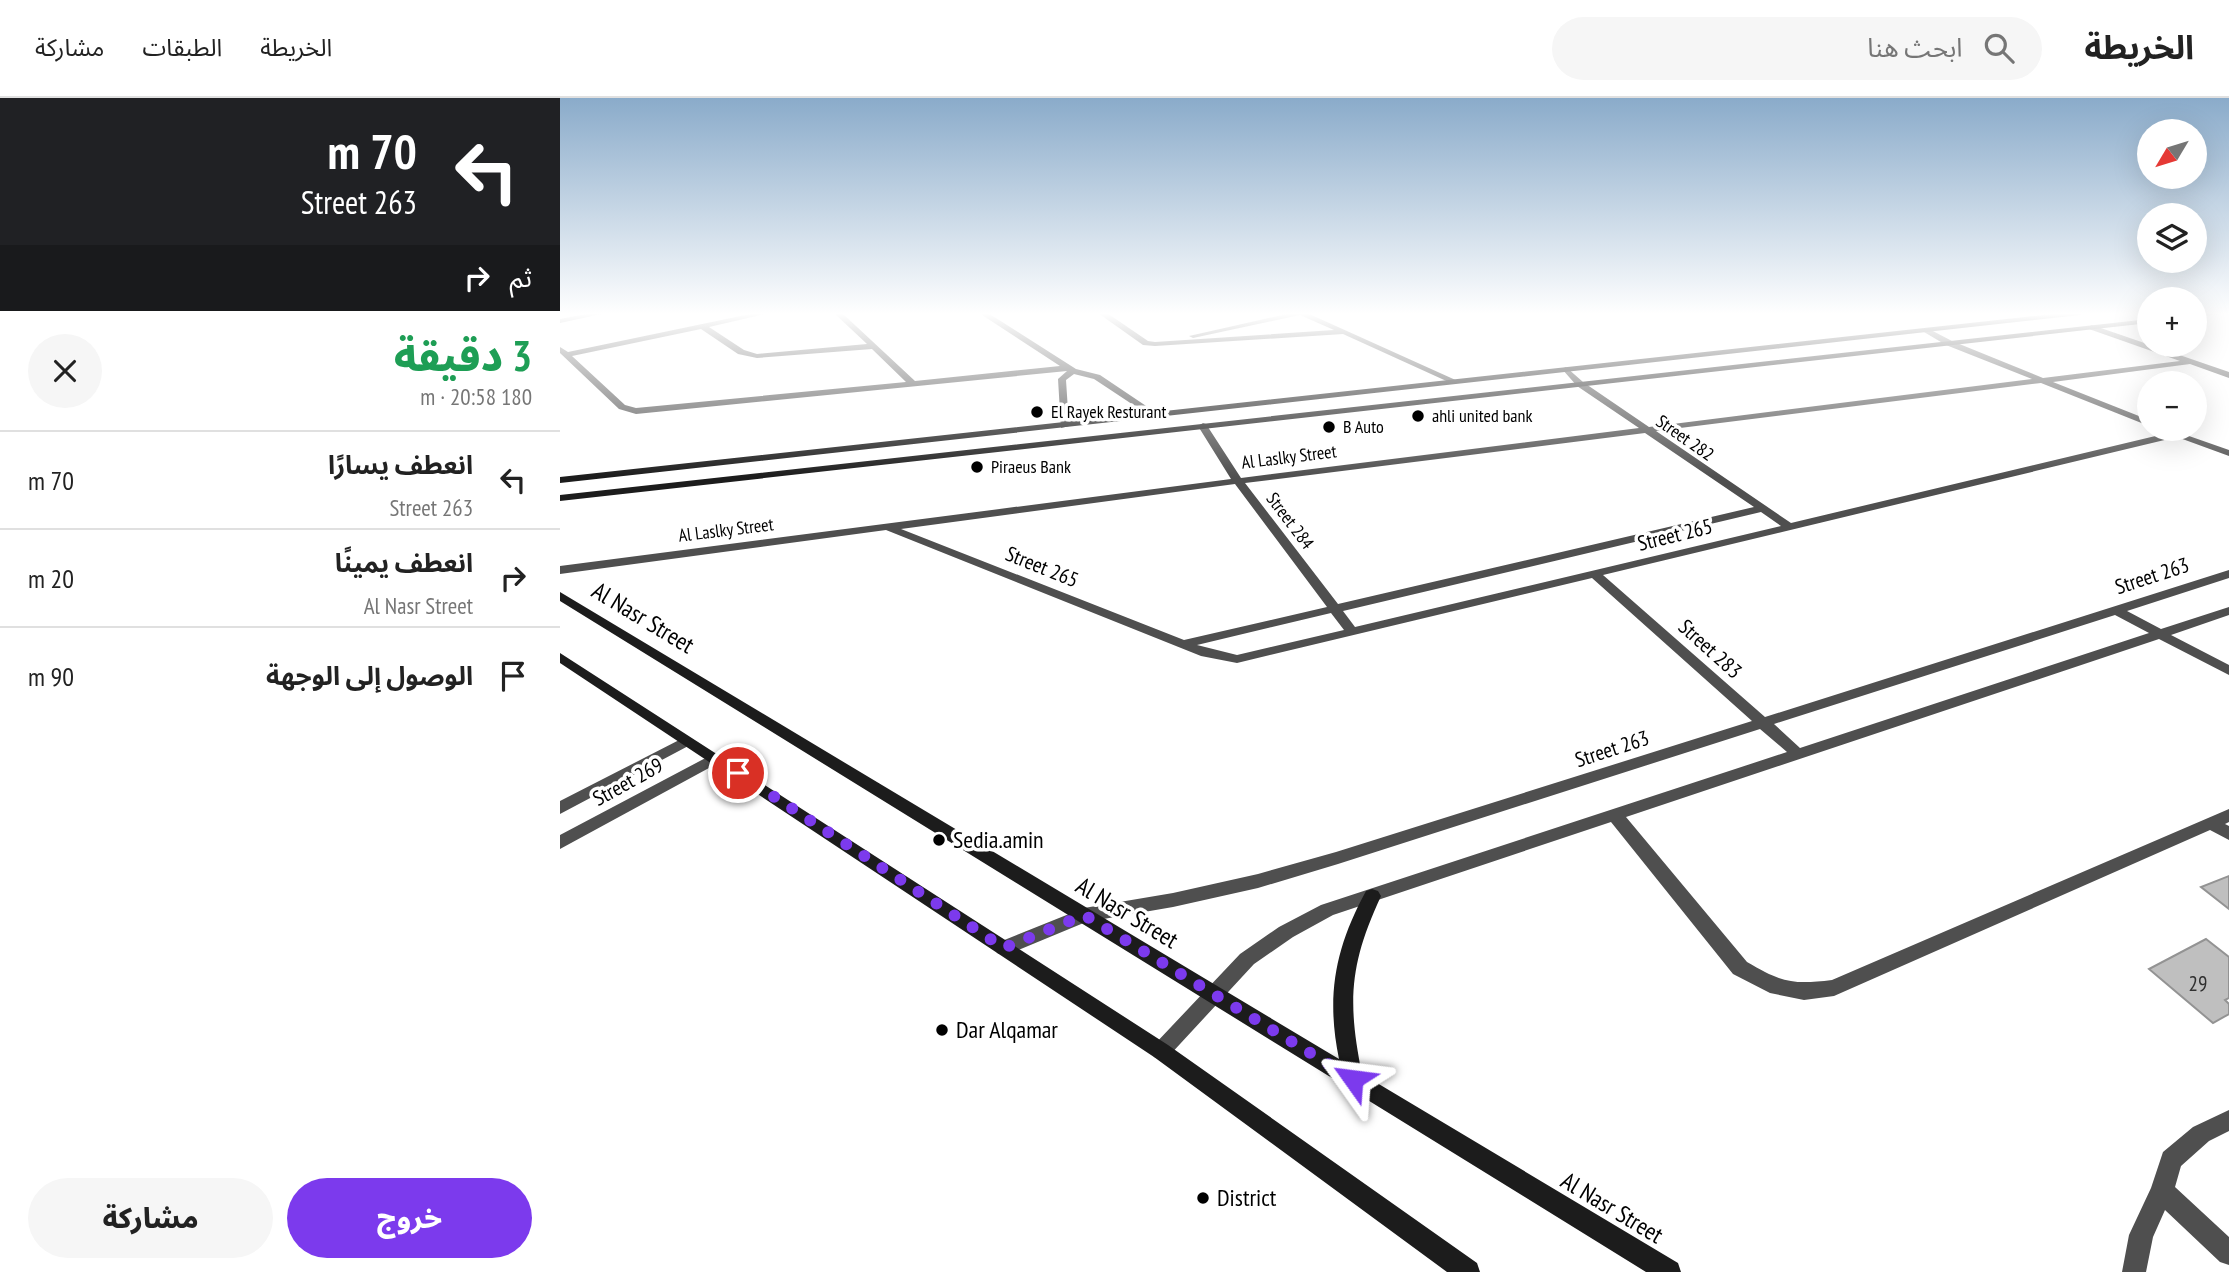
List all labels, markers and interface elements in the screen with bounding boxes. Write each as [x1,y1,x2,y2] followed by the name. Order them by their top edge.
[1552,17,2042,80] search box
[2084,25,2194,68] text: الخريطة
[1980,29,2018,67] icon: search
[1867,31,1962,64] text: ابحث هنا
[35,32,104,63] text: مشاركة
[142,32,222,63] text: الطبقات
[260,32,332,63] text: الخريطة
[328,119,417,183] text: 70 m
[2137,119,2207,189] north arrow
[2137,119,2207,441] map controls
[441,126,532,217] icon: left
[301,181,417,223] text: Street 263
[2137,203,2207,273] button: layers
[458,259,496,297] icon: right
[510,261,532,294] text: ثم
[2137,287,2207,357] button: +
[394,328,532,383] text: 3 دقيقة
[28,334,102,408] button: close
[2137,371,2207,441] button: −
[420,382,532,411] text: 180 m · 20:58
[1051,400,1166,423] place label: El Rayek Resturant
[1029,404,1045,420] marker: El Rayek Resturant
[1432,404,1532,427] place label: ahli united bank
[1410,408,1426,424] marker: ahli united bank
[1652,409,1719,466] street label: Street 282
[1343,415,1384,438] place label: B Auto
[1321,419,1337,435] marker: B Auto
[1240,439,1338,474] street label: Al Laslky Street
[328,448,473,481] text: انعطف يسارًا
[991,455,1071,478] place label: Piraeus Bank
[969,459,985,475] marker: Piraeus Bank
[494,461,532,499] icon: left
[28,464,74,497] text: 70 m
[1262,488,1319,554] street label: Street 284
[389,493,473,522] text: Street 263
[677,512,775,547] street label: Al Laslky Street
[1635,512,1715,557] street label: Street 265
[1002,540,1083,593] street label: Street 265
[335,546,473,579] text: انعطف يمينًا
[2111,551,2192,600] street label: Street 263
[494,559,532,597] icon: right
[28,562,74,595] text: 20 m
[586,575,700,660] street label: Al Nasr Street
[364,591,473,620] text: Al Nasr Street
[1673,613,1748,684] street label: Street 283
[494,657,532,695] icon: arrive
[266,659,473,692] text: الوصول إلى الوجهة
[28,660,74,693] text: 90 m
[1571,724,1652,773] street label: Street 263
[708,743,768,803] pin
[588,751,668,812] street label: Street 269
[719,754,757,792] icon: arrive
[953,824,1044,855] place label: Sedia.amin
[931,832,947,848] marker: Sedia.amin
[1070,870,1184,955] street label: Al Nasr Street
[2189,970,2207,997] house number: 29
[956,1014,1058,1045] place label: Dar Alqamar
[934,1022,950,1038] marker: Dar Alqamar
[1316,1042,1390,1116] position arrow
[1555,1165,1669,1250] street label: Al Nasr Street
[28,1178,273,1258] button: مشاركة
[287,1178,532,1258] button: خروج
[1217,1182,1277,1213] place label: District
[1195,1190,1211,1206] marker: District

